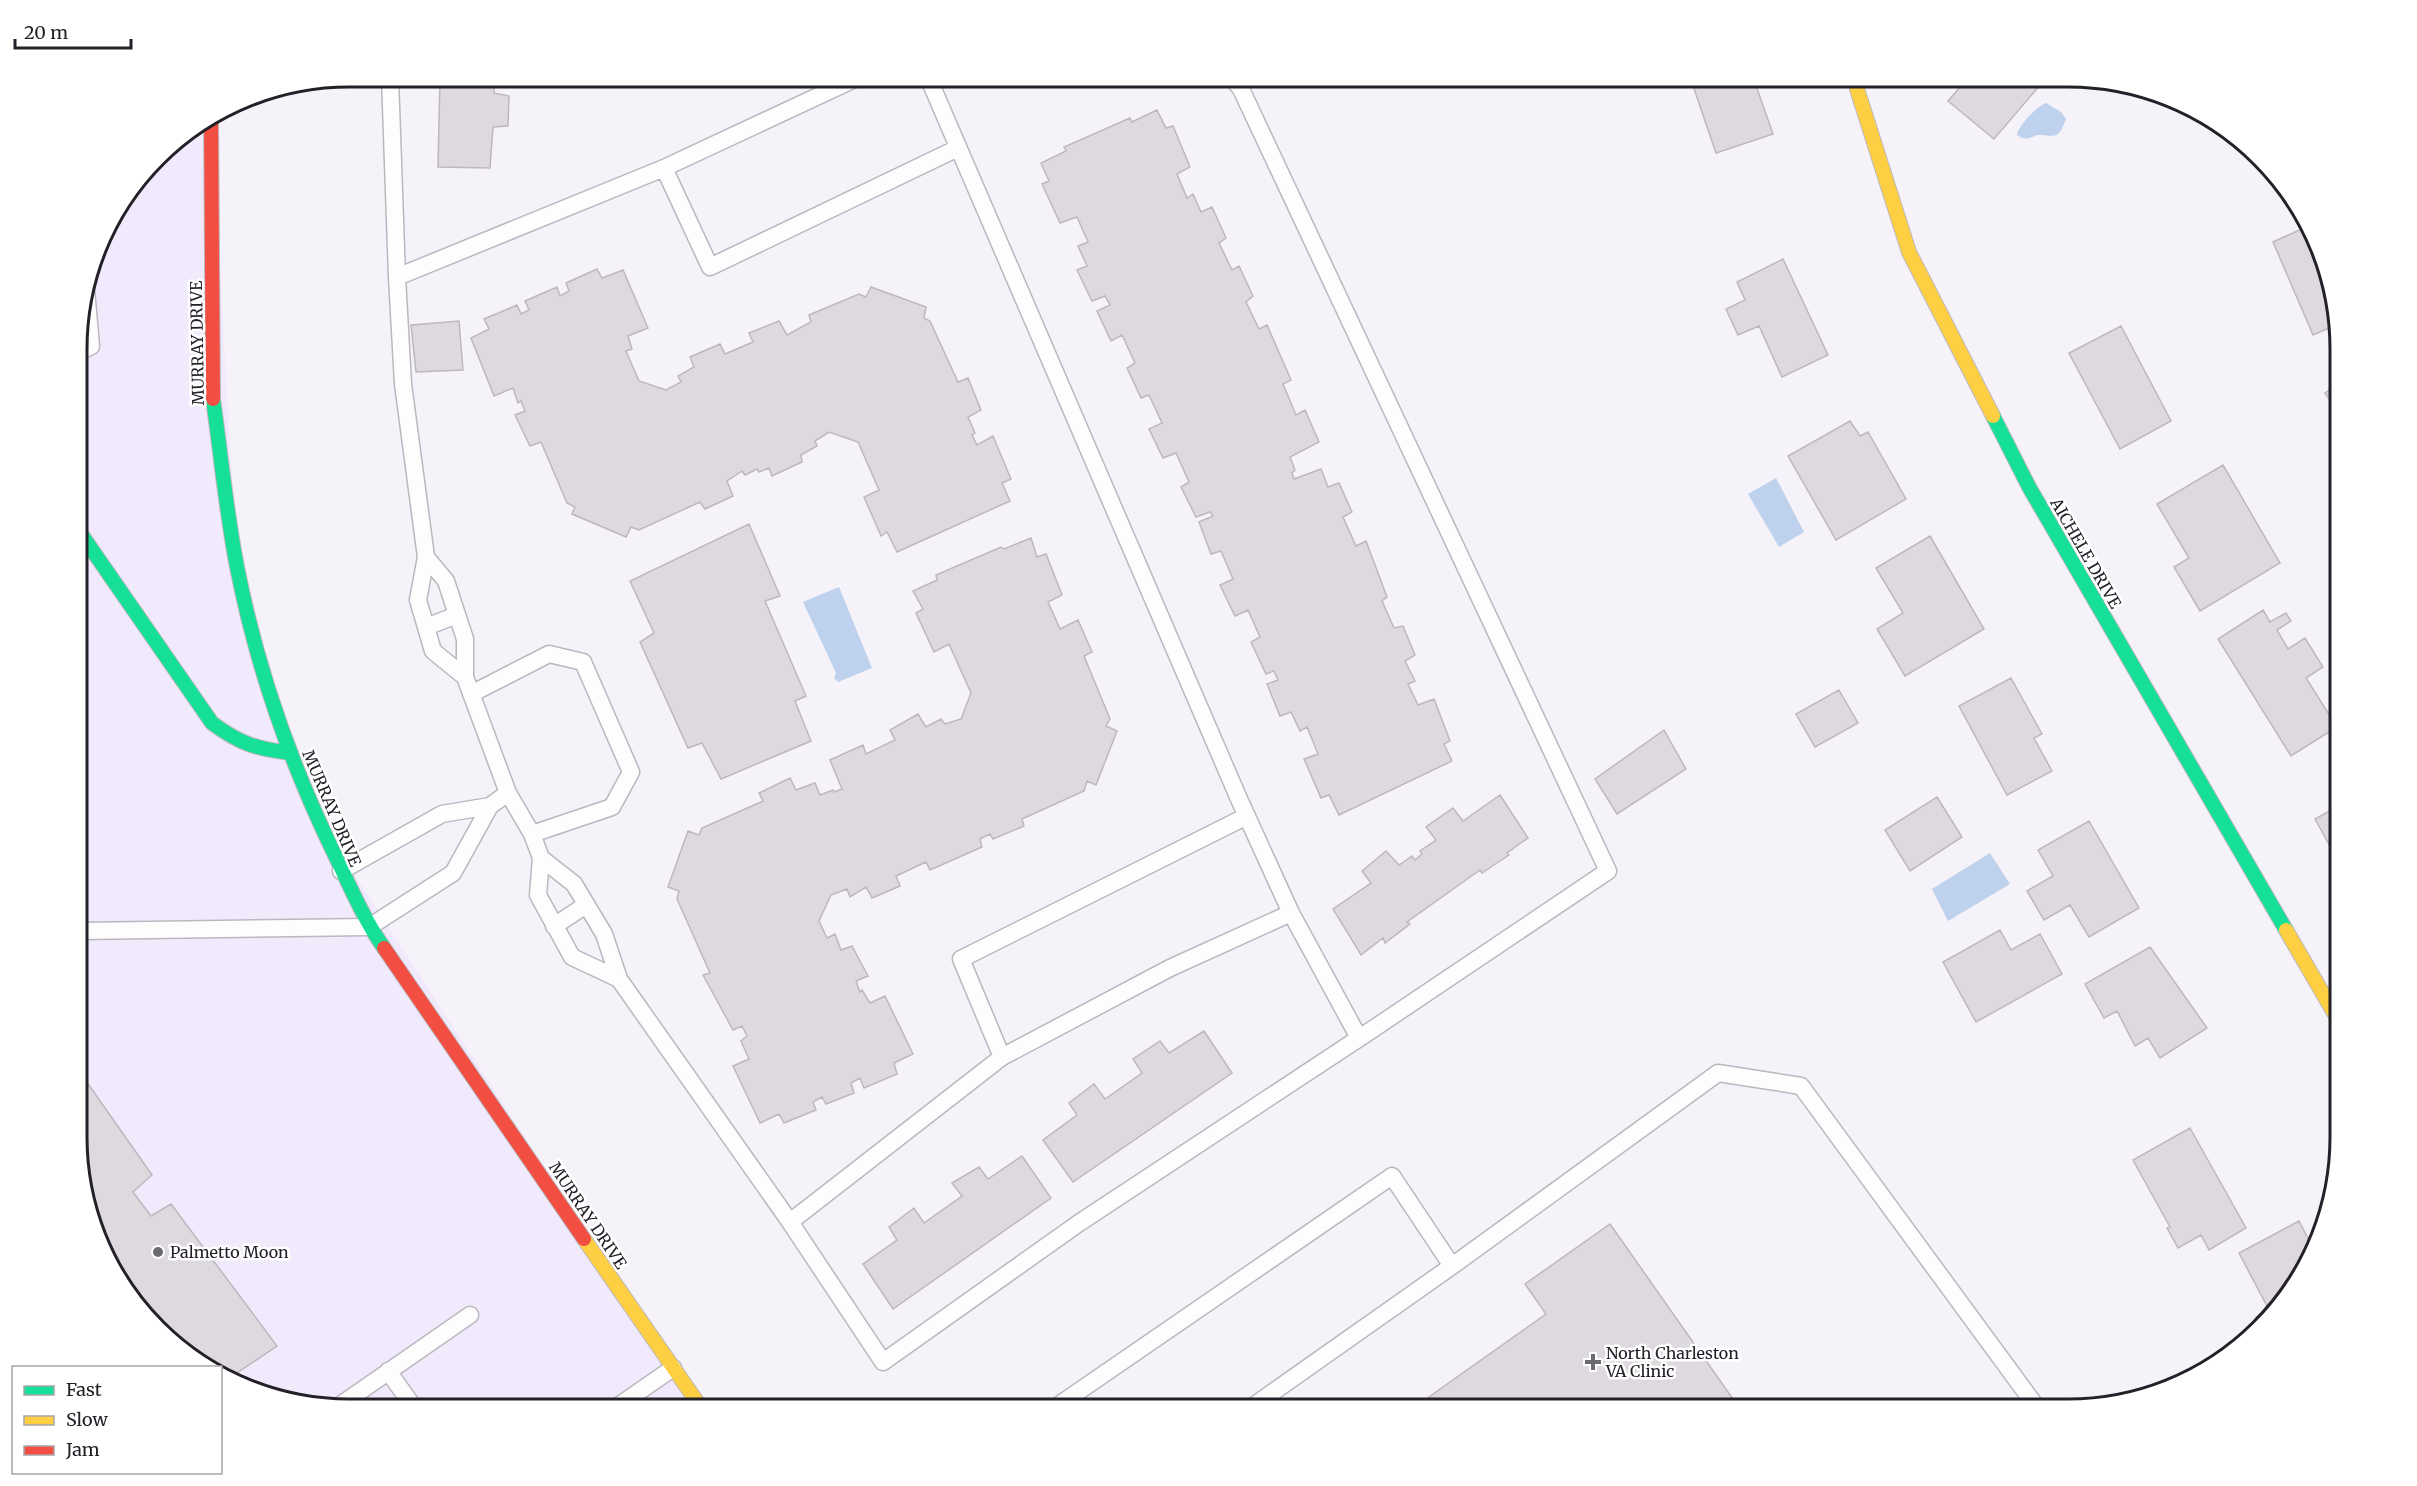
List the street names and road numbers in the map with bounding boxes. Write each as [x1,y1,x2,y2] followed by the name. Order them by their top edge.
[186,280,208,406] street label: MURRAY DRIVE
[2046,493,2126,612] street label: AICHELE DRIVE
[298,747,366,870] street label: MURRAY DRIVE
[545,1158,632,1273] street label: MURRAY DRIVE

